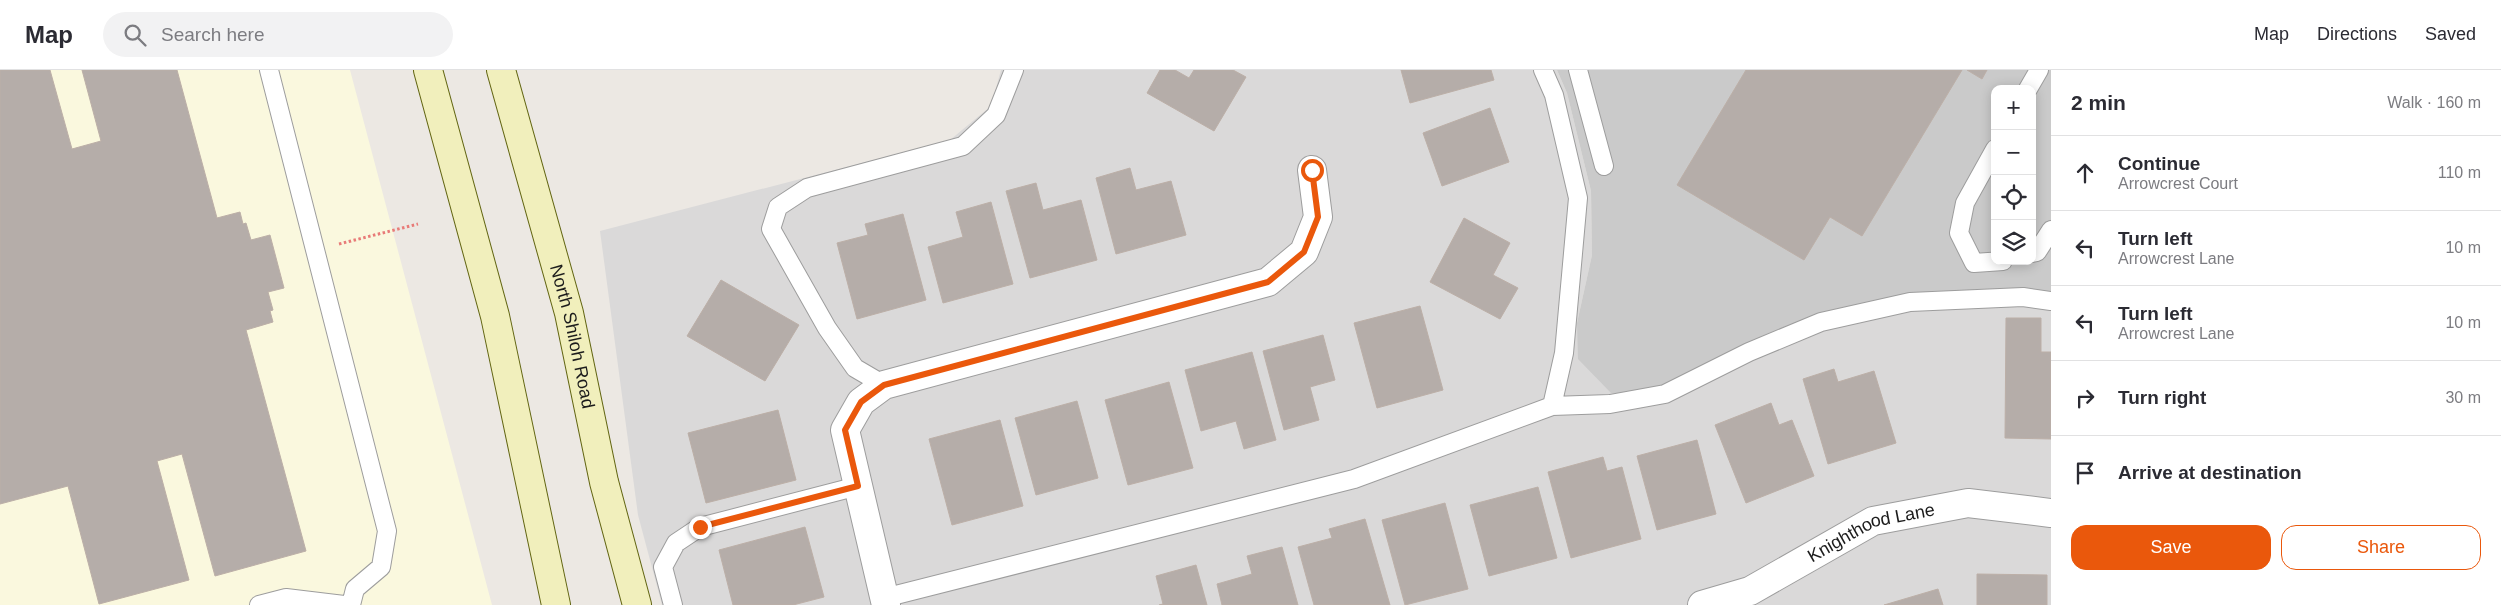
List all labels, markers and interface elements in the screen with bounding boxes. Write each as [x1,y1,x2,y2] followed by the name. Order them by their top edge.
[103,12,453,57] search box
[25,21,73,48] text: Map
[121,21,149,49] icon: search
[161,24,265,45] text: Search here
[2254,24,2289,44] text: Map
[2317,24,2397,44] text: Directions
[2425,24,2476,44] text: Saved
[1991,85,2036,265] map controls
[1991,85,2036,130] button: +
[2071,91,2126,114] text: 2 min
[2387,94,2481,111] text: Walk · 160 m
[1991,130,2036,175] button: −
[2118,153,2200,174] text: Continue
[1301,159,1324,182] route start
[2071,159,2099,187] icon: ahead
[2438,164,2481,181] text: 110 m
[1991,175,2036,220] button: locate
[2118,175,2238,192] text: Arrowcrest Court
[1991,220,2036,265] button: layers
[2118,228,2193,249] text: Turn left
[2071,234,2099,262] icon: left
[2445,239,2481,256] text: 10 m
[2118,250,2235,267] text: Arrowcrest Lane
[546,262,599,410] street label: North Shiloh Road
[2118,303,2193,324] text: Turn left
[2071,309,2099,337] icon: left
[2445,314,2481,331] text: 10 m
[2118,325,2235,342] text: Arrowcrest Lane
[2071,384,2099,412] icon: right
[2118,387,2206,408] text: Turn right
[2445,389,2481,406] text: 30 m
[2071,459,2099,487] icon: arrive
[2118,462,2302,483] text: Arrive at destination
[1804,500,1936,566] street label: Knighthood Lane
[689,516,712,539] route end
[2071,525,2271,570] button: Save
[2281,525,2481,570] button: Share

